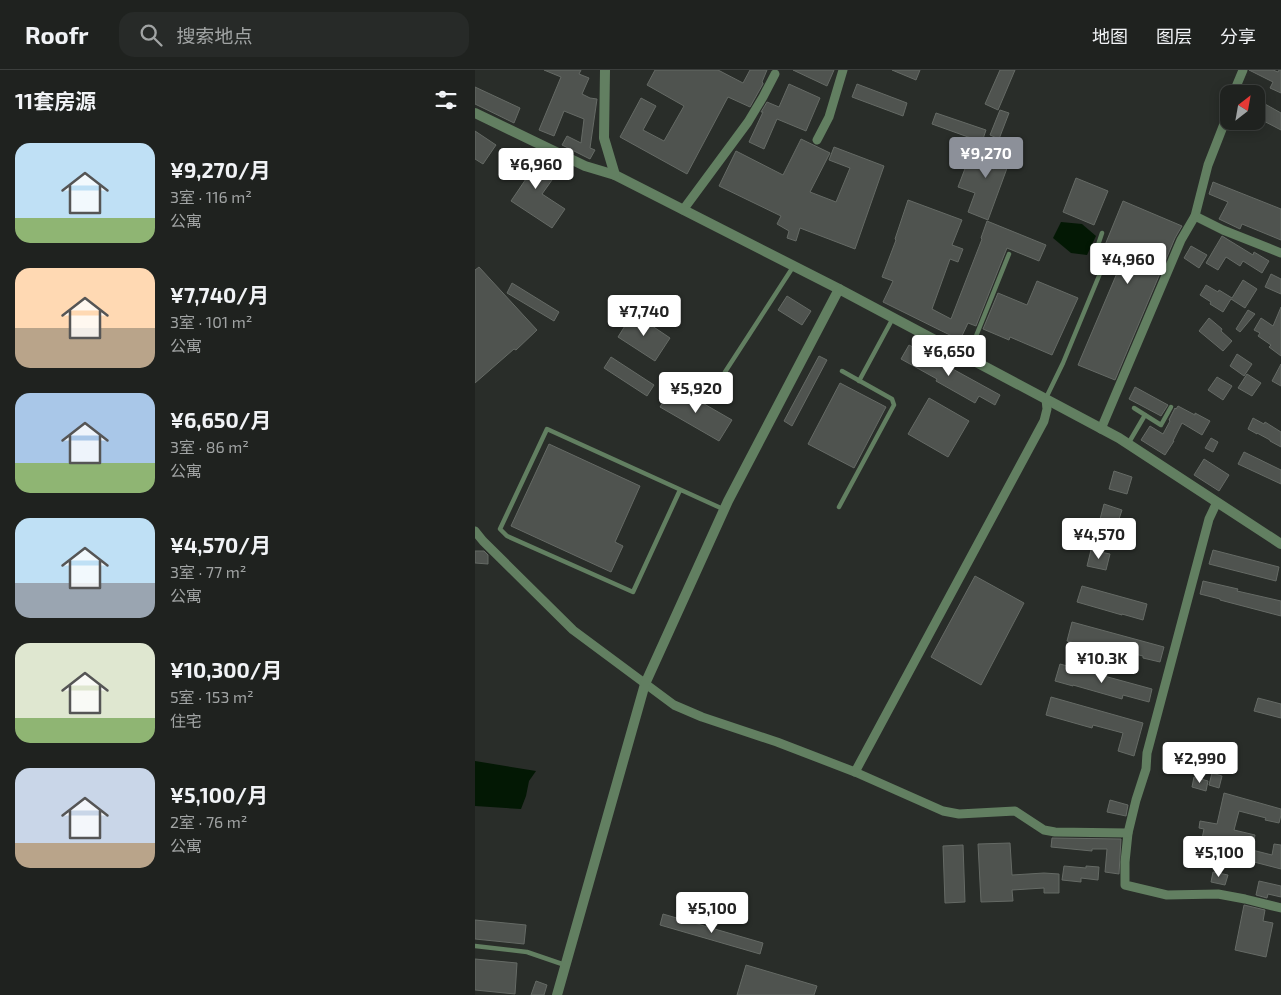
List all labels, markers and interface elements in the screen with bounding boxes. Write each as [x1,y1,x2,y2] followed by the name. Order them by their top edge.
[119,12,469,57] search box
[25,20,89,49] text: Roofr
[137,21,165,49] icon: search
[177,24,253,47] text: 搜索地点
[1092,25,1128,47] text: 地图
[1156,25,1192,47] text: 图层
[1220,25,1256,47] text: 分享
[1220,85,1265,130] north arrow
[1220,85,1265,130] map controls
[432,86,460,114] icon: filters
[15,88,96,113] text: 11套房源
[945,136,1027,179] pin: ¥9,270
[960,143,1012,162] text: ¥9,270
[495,148,577,190] pin: ¥6,960
[510,154,562,173] text: ¥6,960
[170,157,271,182] text: ¥9,270/月
[55,163,115,223] icon: home
[170,187,252,206] text: 3室 · 116 m²
[170,211,202,230] text: 公寓
[1087,242,1169,285] pin: ¥4,960
[1101,249,1155,268] text: ¥4,960
[170,282,269,307] text: ¥7,740/月
[55,288,115,348] icon: home
[603,294,685,337] pin: ¥7,740
[619,301,669,320] text: ¥7,740
[170,312,252,331] text: 3室 · 101 m²
[908,334,990,377] pin: ¥6,650
[170,336,202,355] text: 公寓
[923,341,975,360] text: ¥6,650
[655,372,737,414] pin: ¥5,920
[670,378,722,397] text: ¥5,920
[170,407,271,432] text: ¥6,650/月
[55,413,115,473] icon: home
[170,437,249,456] text: 3室 · 86 m²
[170,461,202,480] text: 公寓
[1058,518,1140,560] pin: ¥4,570
[1073,524,1125,543] text: ¥4,570
[170,532,271,557] text: ¥4,570/月
[55,538,115,598] icon: home
[170,562,246,581] text: 3室 · 77 m²
[170,586,202,605] text: 公寓
[1061,642,1143,684] pin: ¥10.3K
[1077,648,1127,667] text: ¥10.3K
[170,657,282,682] text: ¥10,300/月
[55,663,115,723] icon: home
[170,687,254,706] text: 5室 · 153 m²
[170,711,202,730] text: 住宅
[1159,742,1241,784] pin: ¥2,990
[1174,748,1226,767] text: ¥2,990
[170,782,268,807] text: ¥5,100/月
[55,788,115,848] icon: home
[170,812,247,831] text: 2室 · 76 m²
[170,836,202,855] text: 公寓
[1178,836,1260,878] pin: ¥5,100
[1194,842,1244,861] text: ¥5,100
[671,892,753,934] pin: ¥5,100
[687,898,737,917] text: ¥5,100

